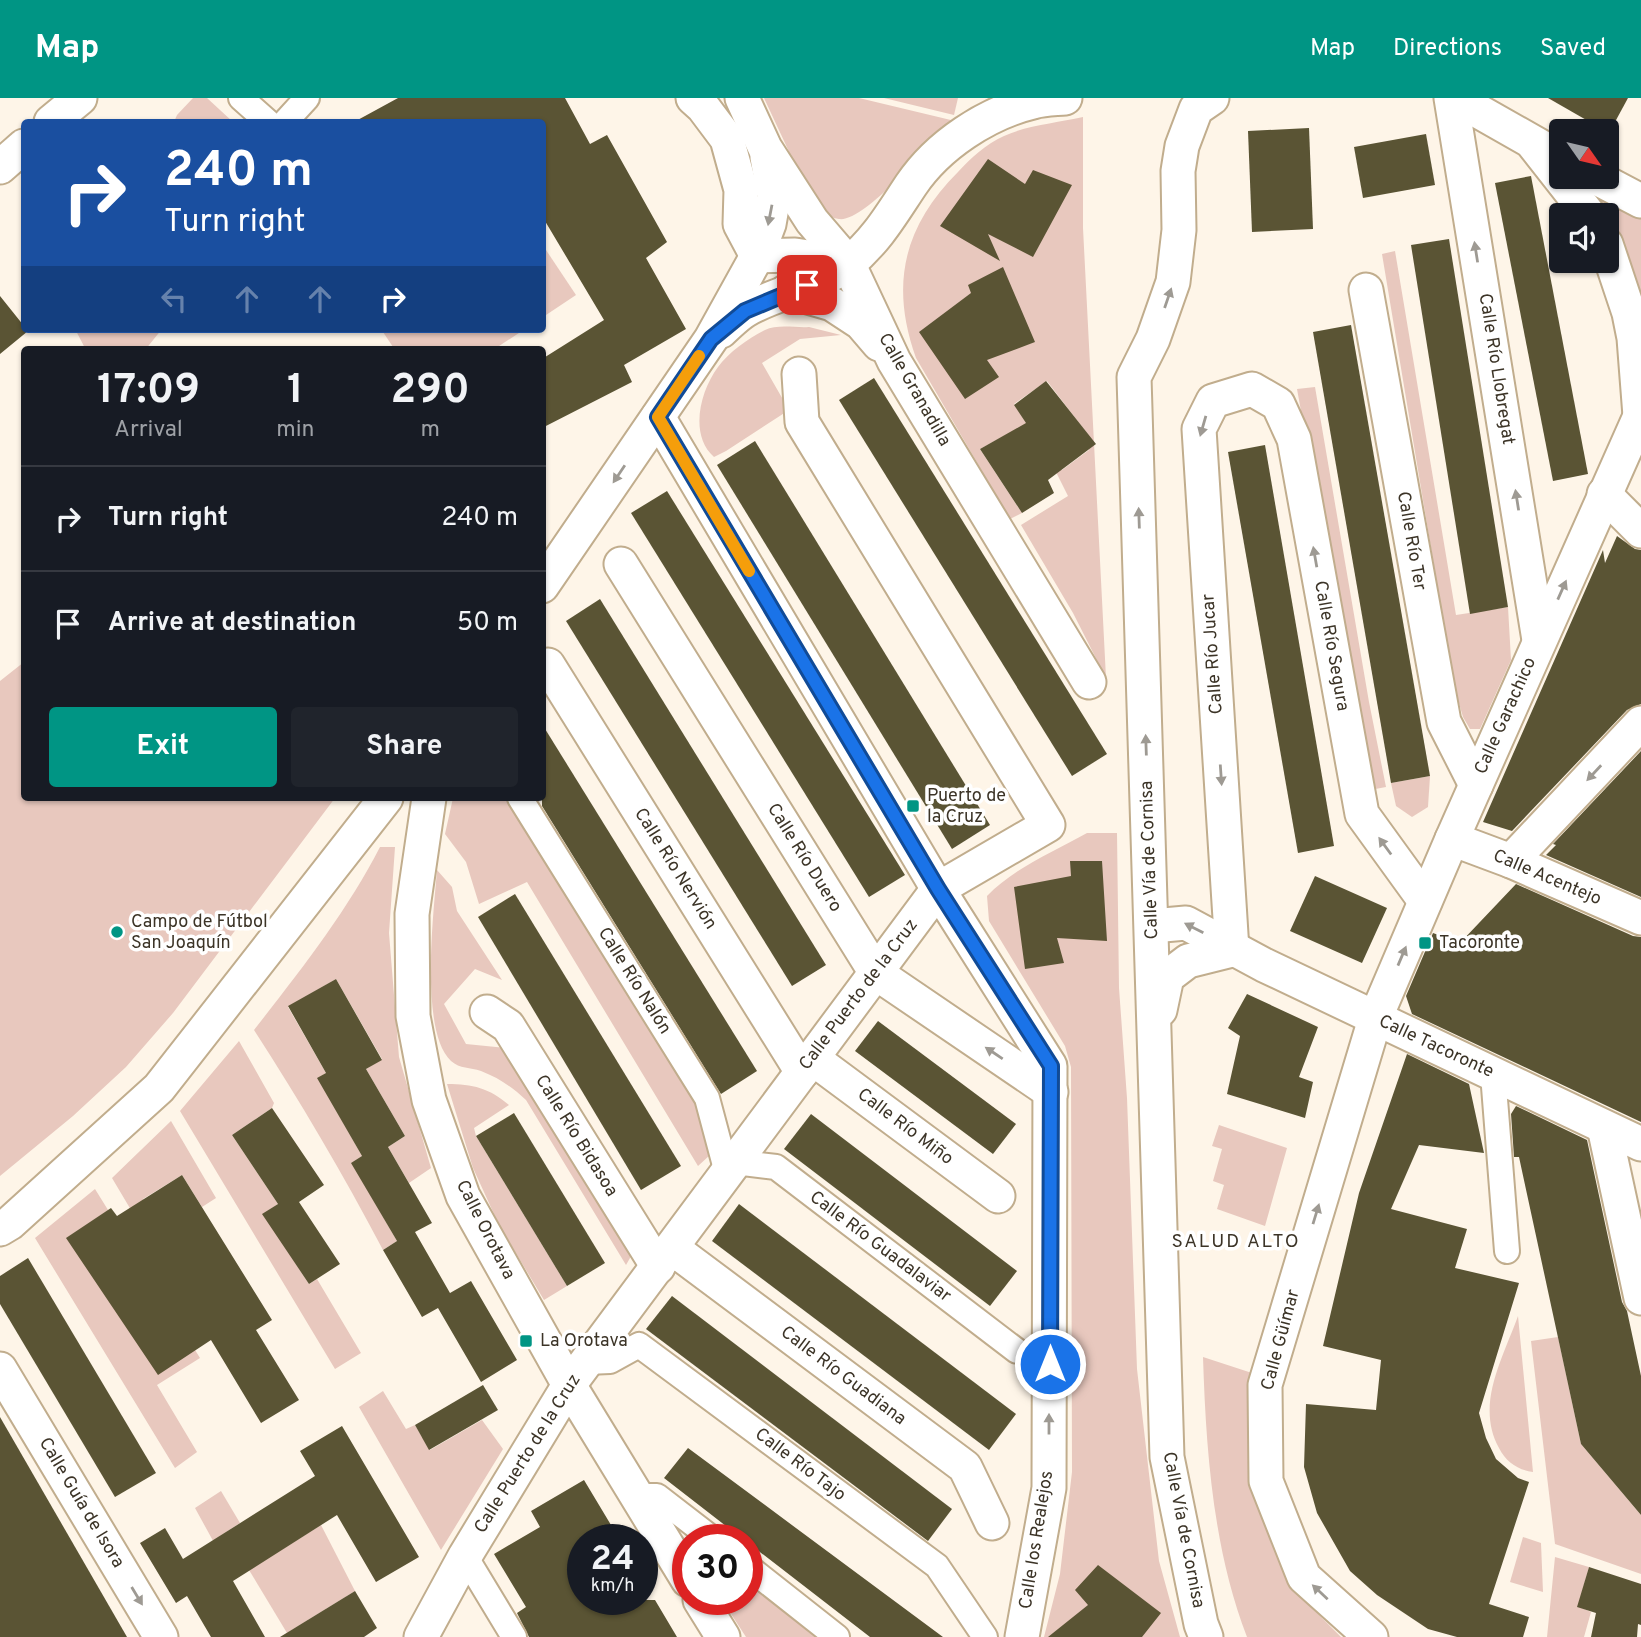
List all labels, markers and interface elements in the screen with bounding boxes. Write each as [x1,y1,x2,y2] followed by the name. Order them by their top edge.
[35,28,99,70] text: Map
[1310,34,1355,64] text: Map
[1393,34,1502,64] text: Directions
[1540,34,1606,64] text: Saved
[1549,119,1619,189] north arrow
[1549,119,1619,273] map controls
[164,142,313,204] text: 240 m
[49,147,140,238] icon: right
[164,203,306,243] text: Turn right
[1549,203,1619,273] button: sound
[765,204,776,226] one-way arrow
[1471,241,1482,263] one-way arrow
[777,255,837,315] pin
[788,266,826,304] icon: arrive
[155,280,193,318] icon: left
[228,280,266,318] icon: ahead
[301,280,339,318] icon: ahead
[374,280,412,318] icon: right
[1163,287,1174,308] one-way arrow
[1473,292,1519,446] street label: Calle Río Llobregat
[872,329,956,451] street label: Calle Granadilla
[97,365,200,418] text: 17:09
[287,365,304,418] text: 1
[391,365,470,418] text: 290
[114,416,183,445] text: Arrival
[276,416,314,445] text: min
[420,416,440,445] text: m
[1197,416,1208,438] one-way arrow
[612,465,626,483] one-way arrow
[1511,489,1522,511] one-way arrow
[1391,490,1431,592] street label: Calle Río Ter
[49,500,87,538] icon: right
[108,502,228,535] text: Turn right
[441,502,518,535] text: 240 m
[1133,507,1144,529] one-way arrow
[1309,546,1320,568] one-way arrow
[1308,579,1354,713] street label: Calle Río Segura
[1556,580,1568,600] one-way arrow
[1197,593,1229,715] street label: Calle Río Jucar
[49,605,87,643] icon: arrive
[108,607,356,640] text: Arrive at destination
[457,607,518,640] text: 50 m
[1470,654,1542,778] street label: Calle Garachico
[49,707,277,787] button: Exit
[291,707,518,787] button: Share
[1140,734,1152,756] one-way arrow
[1216,764,1227,786] one-way arrow
[1586,764,1602,782] one-way arrow
[1136,780,1164,940] street label: Calle Vía de Cornisa
[927,785,1006,829] place label: Puerto de la Cruz
[905,798,921,814] marker: Puerto de la Cruz
[761,799,847,917] street label: Calle Río Duero
[628,804,722,934] street label: Calle Río Nervión
[1378,837,1392,855] one-way arrow
[1489,845,1605,911] street label: Calle Acentejo
[131,911,268,955] place label: Campo de Fútbol San Joaquín
[795,915,923,1075] street label: Calle Puerto de la Cruz
[592,923,676,1039] street label: Calle Río Nalón
[1184,923,1204,935] one-way arrow
[109,924,125,940] marker: Campo de Fútbol San Joaquín
[1439,932,1520,955] place label: Tacoronte
[1417,935,1433,951] marker: Tacoronte
[1397,945,1408,966] one-way arrow
[1375,1010,1497,1084] street label: Calle Tacoronte
[985,1046,1003,1060] one-way arrow
[529,1071,623,1201] street label: Calle Río Bidasoa
[852,1083,958,1171] street label: Calle Río Miño
[450,1176,520,1284] street label: Calle Orotava
[804,1186,956,1308] street label: Calle Río Guadalaviar
[1312,1204,1322,1225] one-way arrow
[1171,1230,1301,1254] district label: SALUD ALTO
[1256,1287,1306,1393] street label: Calle Güímar
[775,1321,911,1431] street label: Calle Río Guadiana
[1013,1327,1087,1401] position arrow
[540,1330,628,1353] place label: La Orotava
[518,1333,534,1349] marker: La Orotava
[470,1370,586,1538] street label: Calle Puerto de la Cruz
[1044,1413,1055,1435] one-way arrow
[750,1423,850,1507] street label: Calle Río Tajo
[33,1433,129,1573] street label: Calle Guía de Isora
[1157,1450,1209,1610] street label: Calle Vía de Cornisa
[1015,1469,1059,1611] street label: Calle los Realejos
[672,1524,763,1615] speed limit sign: 30
[591,1538,634,1582] text: 24
[591,1575,634,1598] text: km/h
[1312,1584,1329,1600] one-way arrow
[130,1586,143,1605] one-way arrow

